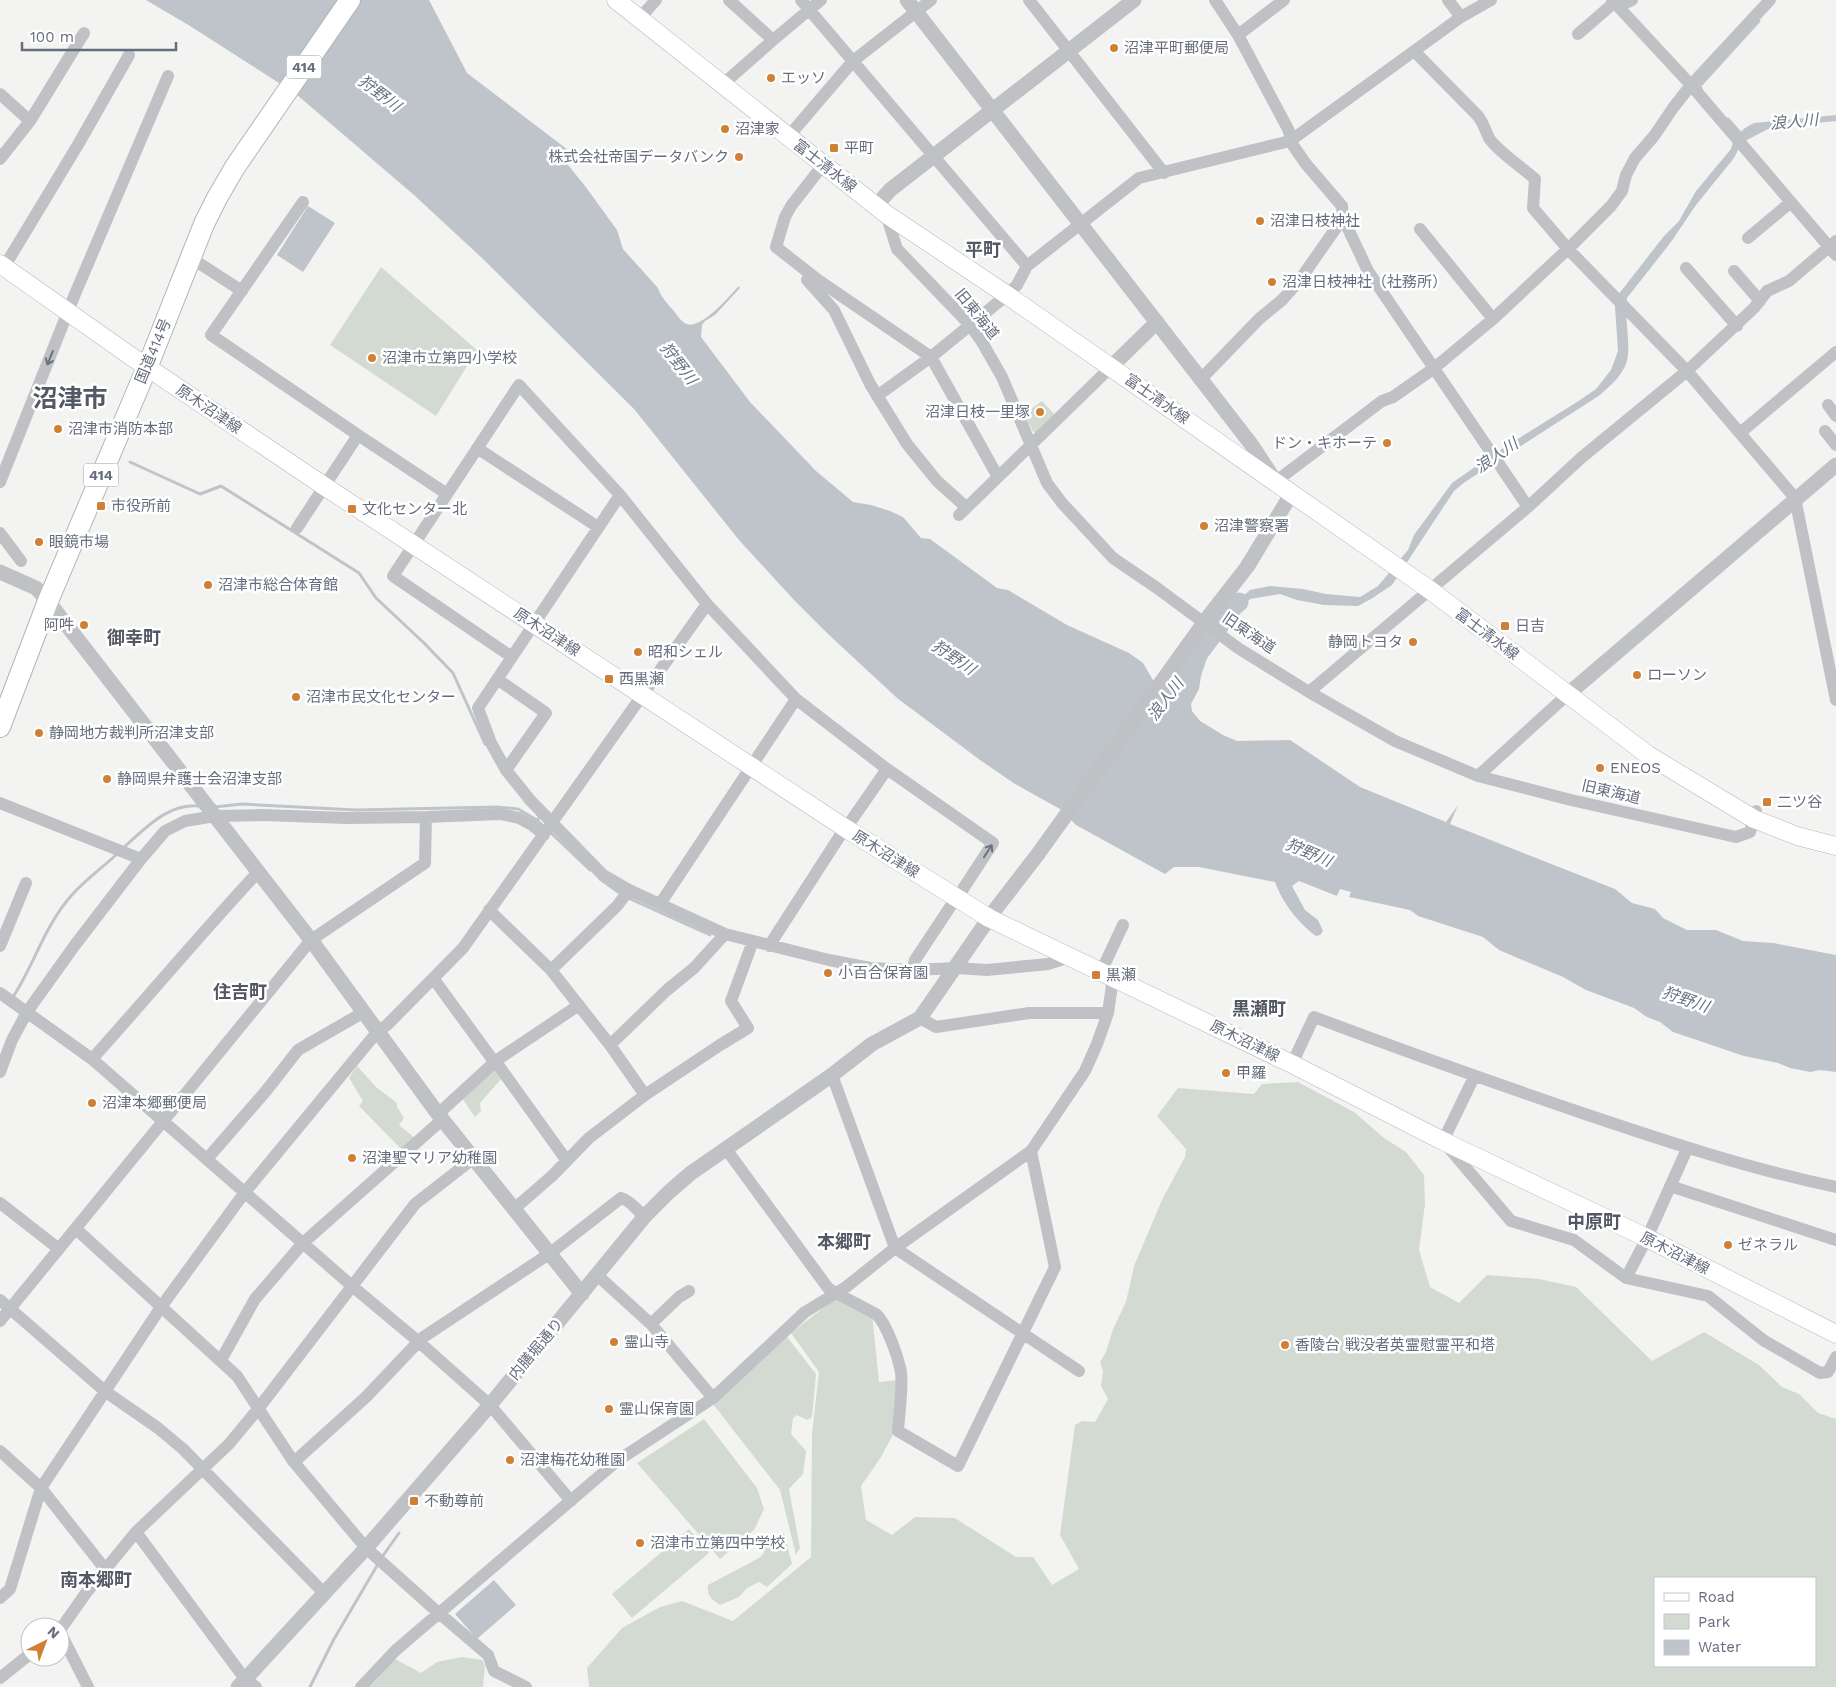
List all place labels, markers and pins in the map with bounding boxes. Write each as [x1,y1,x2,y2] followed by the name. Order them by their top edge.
[1124,39,1229,57] place label: 沼津平町郵便局
[1108,42,1120,54] marker: 沼津平町郵便局
[781,69,826,87] place label: エッソ
[765,72,777,84] marker: エッソ
[735,120,780,138] place label: 沼津家
[719,123,731,135] marker: 沼津家
[844,139,874,157] place label: 平町
[828,142,840,154] marker: 平町
[548,148,729,166] place label: 株式会社帝国データバンク
[733,151,745,163] marker: 株式会社帝国データバンク
[1270,212,1360,230] place label: 沼津日枝神社
[1254,215,1266,227] marker: 沼津日枝神社
[1282,273,1447,291] place label: 沼津日枝神社（社務所）
[1266,276,1278,288] marker: 沼津日枝神社（社務所）
[382,349,517,367] place label: 沼津市立第四小学校
[366,352,378,364] marker: 沼津市立第四小学校
[925,403,1030,421] place label: 沼津日枝一里塚
[1034,406,1046,418] marker: 沼津日枝一里塚
[68,420,173,438] place label: 沼津市消防本部
[52,423,64,435] marker: 沼津市消防本部
[1272,434,1377,452] place label: ドン・キホーテ
[1381,437,1393,449] marker: ドン・キホーテ
[111,497,171,515] place label: 市役所前
[95,500,107,512] marker: 市役所前
[362,500,467,518] place label: 文化センター北
[346,503,358,515] marker: 文化センター北
[1214,517,1289,535] place label: 沼津警察署
[1198,520,1210,532] marker: 沼津警察署
[49,533,109,551] place label: 眼鏡市場
[33,536,45,548] marker: 眼鏡市場
[218,576,338,594] place label: 沼津市総合体育館
[202,579,214,591] marker: 沼津市総合体育館
[44,616,74,634] place label: 阿吽
[1515,617,1545,635] place label: 日吉
[78,619,90,631] marker: 阿吽
[1499,620,1511,632] marker: 日吉
[1328,633,1403,651] place label: 静岡トヨタ
[1407,636,1419,648] marker: 静岡トヨタ
[648,643,723,661] place label: 昭和シェル
[632,646,644,658] marker: 昭和シェル
[1647,666,1707,684] place label: ローソン
[1631,669,1643,681] marker: ローソン
[619,670,664,688] place label: 西黒瀬
[603,673,615,685] marker: 西黒瀬
[306,688,456,706] place label: 沼津市民文化センター
[290,691,302,703] marker: 沼津市民文化センター
[49,724,214,742] place label: 静岡地方裁判所沼津支部
[33,727,45,739] marker: 静岡地方裁判所沼津支部
[1610,759,1661,777] place label: ENEOS
[1594,762,1606,774] marker: ENEOS
[117,770,282,788] place label: 静岡県弁護士会沼津支部
[101,773,113,785] marker: 静岡県弁護士会沼津支部
[1777,793,1822,811] place label: 二ツ谷
[1761,796,1773,808] marker: 二ツ谷
[838,964,928,982] place label: 小百合保育園
[1106,966,1136,984] place label: 黒瀬
[822,967,834,979] marker: 小百合保育園
[1090,969,1102,981] marker: 黒瀬
[1236,1064,1266,1082] place label: 甲羅
[1220,1067,1232,1079] marker: 甲羅
[102,1094,207,1112] place label: 沼津本郷郵便局
[86,1097,98,1109] marker: 沼津本郷郵便局
[362,1149,497,1167] place label: 沼津聖マリア幼稚園
[346,1152,358,1164] marker: 沼津聖マリア幼稚園
[1738,1236,1798,1254] place label: ゼネラル
[1722,1239,1734,1251] marker: ゼネラル
[624,1333,669,1351] place label: 霊山寺
[608,1336,620,1348] marker: 霊山寺
[1295,1336,1495,1354] place label: 香陵台 戦没者英霊慰霊平和塔
[1279,1339,1291,1351] marker: 香陵台 戦没者英霊慰霊平和塔
[619,1400,694,1418] place label: 霊山保育園
[603,1403,615,1415] marker: 霊山保育園
[520,1451,625,1469] place label: 沼津梅花幼稚園
[504,1454,516,1466] marker: 沼津梅花幼稚園
[424,1492,484,1510] place label: 不動尊前
[408,1495,420,1507] marker: 不動尊前
[650,1534,785,1552] place label: 沼津市立第四中学校
[634,1537,646,1549] marker: 沼津市立第四中学校

